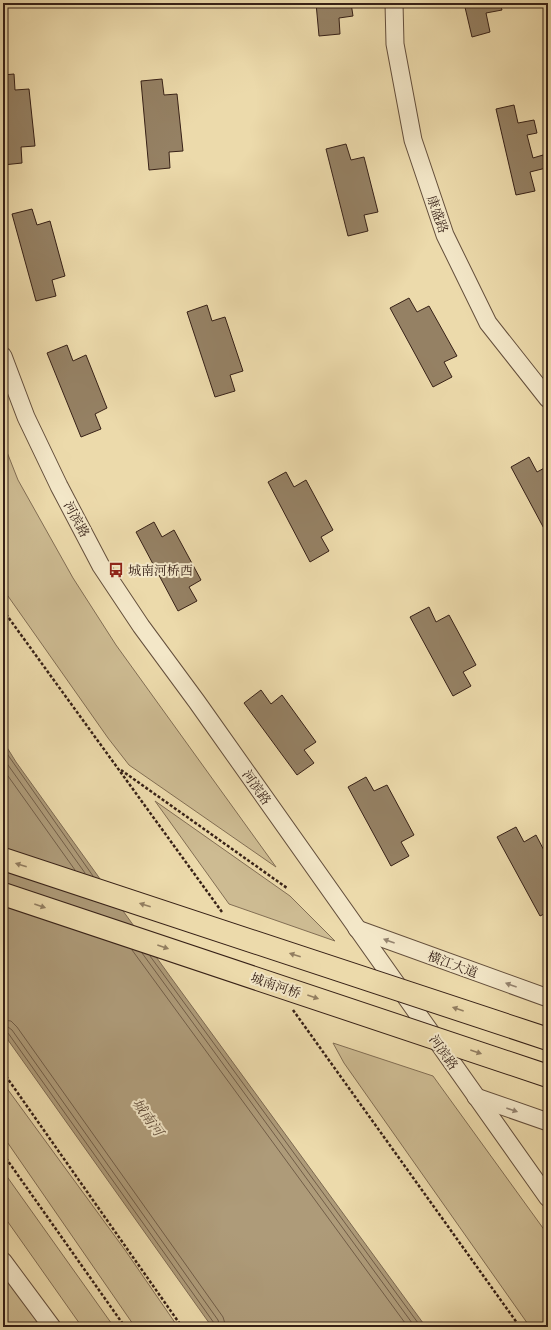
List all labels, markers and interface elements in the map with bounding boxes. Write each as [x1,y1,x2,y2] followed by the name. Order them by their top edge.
[422,193,452,236] street label: 康盛路
[59,498,93,541] street label: 河滨路
[107,561,125,579] bus stop icon: 城南河桥西
[128,562,193,580] place label: 城南河桥西
[238,766,275,809] street label: 河滨路
[15,861,27,867] one-way arrow
[138,902,150,908] one-way arrow
[34,903,46,909] one-way arrow
[383,937,395,943] one-way arrow
[158,945,170,951] one-way arrow
[425,948,480,982] street label: 横江大道
[288,952,300,958] one-way arrow
[248,969,303,1003] street label: 城南河桥
[505,982,517,988] one-way arrow
[307,995,319,1001] one-way arrow
[452,1006,464,1012] one-way arrow
[425,1031,462,1074] street label: 河滨路
[471,1049,483,1055] one-way arrow
[128,1095,169,1142] water label: 城南河
[506,1107,518,1113] one-way arrow

